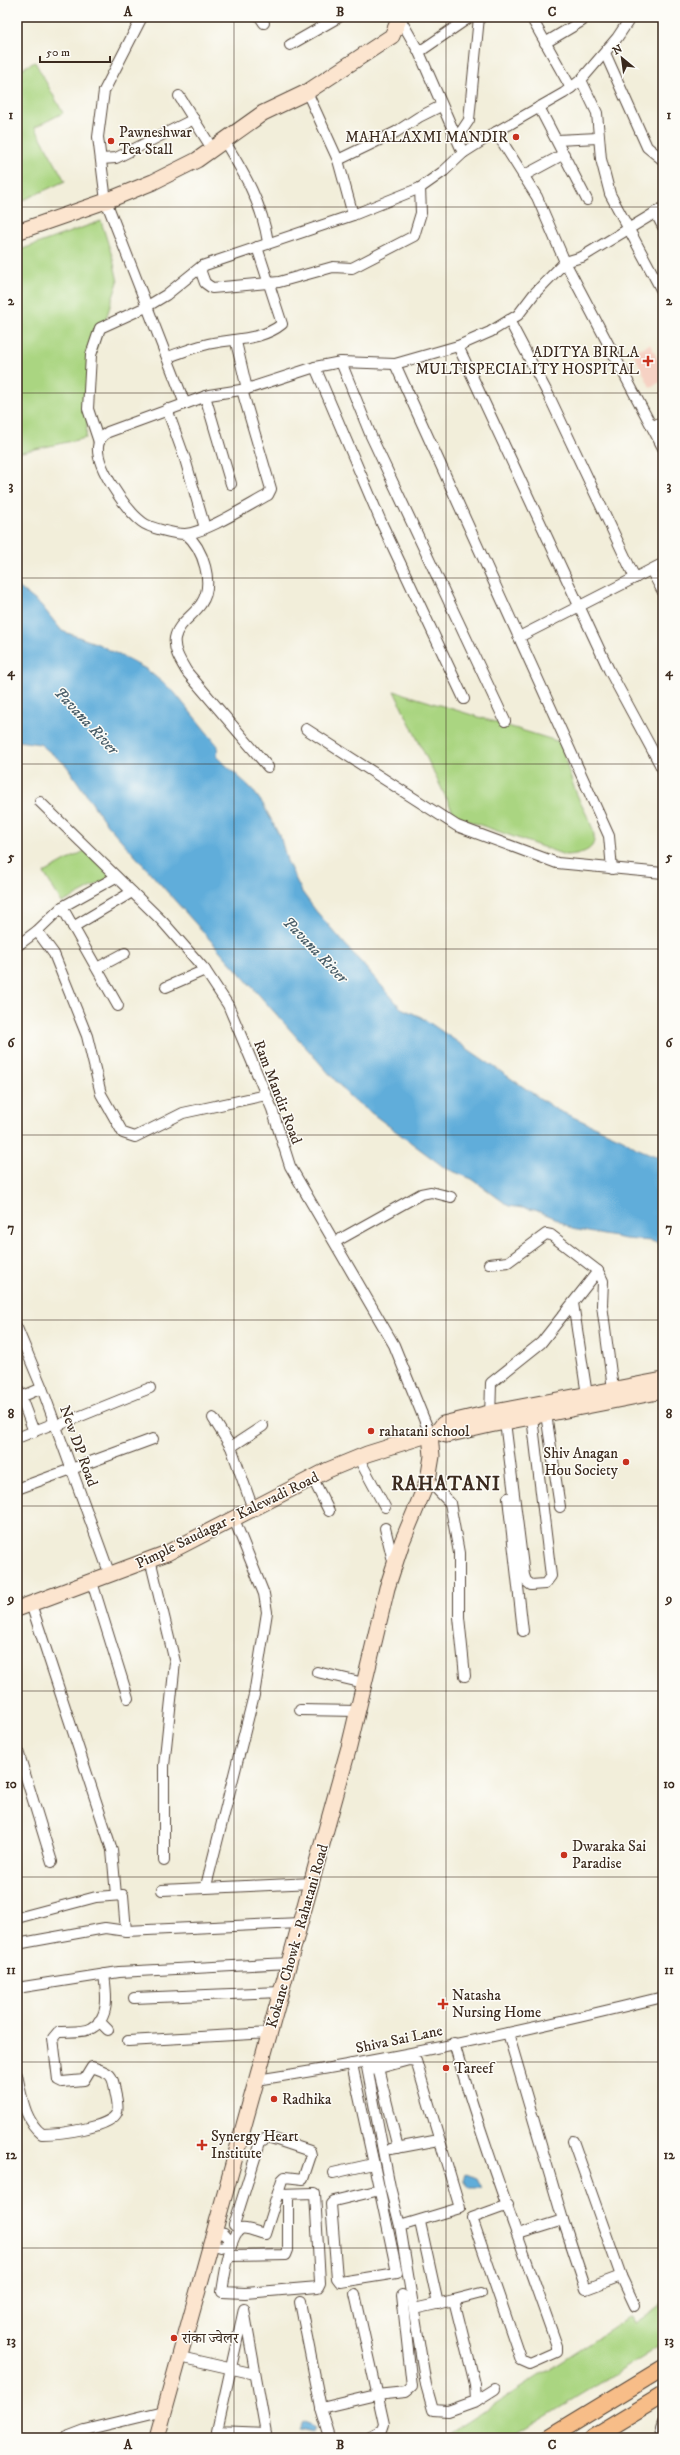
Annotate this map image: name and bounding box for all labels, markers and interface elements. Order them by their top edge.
text: A [123,4,133,20]
text: B [336,4,344,20]
text: C [548,4,557,20]
scale bar [40,38,110,64]
north arrow [602,38,642,78]
text: N [610,42,625,58]
text: 50 m [46,45,70,60]
text: 1 [9,107,14,123]
text: 1 [667,107,672,123]
place label: Pawneshwar Tea Stall [119,123,192,159]
place label: MAHALAXMI MANDIR [345,128,508,147]
marker: MAHALAXMI MANDIR [511,132,521,142]
marker: Pawneshwar Tea Stall [106,136,116,146]
text: 2 [8,293,15,309]
text: 2 [666,293,673,309]
place label: ADITYA BIRLA MULTISPECIALITY HOSPITAL [415,343,639,379]
marker: ADITYA BIRLA MULTISPECIALITY HOSPITAL [642,355,654,367]
text: 3 [9,478,14,494]
text: 3 [667,478,672,494]
text: 4 [6,664,15,681]
text: 4 [664,664,673,681]
water label: Pavana River [50,683,124,760]
text: 5 [7,849,15,865]
text: 5 [665,849,673,865]
water label: Pavana River [278,912,353,988]
text: 6 [8,1035,16,1051]
text: 6 [666,1035,674,1051]
street label: Ram Mandir Road [249,1037,306,1147]
text: 7 [8,1220,15,1236]
text: 7 [666,1220,673,1236]
street label: New DP Road [55,1403,102,1490]
text: 8 [8,1406,15,1422]
text: 8 [666,1406,673,1422]
place label: rahatani school [379,1422,470,1441]
marker: rahatani school [366,1426,376,1436]
place label: Shiv Anagan Hou Society [543,1444,619,1480]
marker: Shiv Anagan Hou Society [621,1457,631,1467]
street label: Pimple Saudagar - Kalewadi Road [133,1468,322,1573]
district label: RAHATANI [391,1473,501,1496]
text: 9 [7,1591,14,1607]
text: 9 [665,1591,672,1607]
text: 10 [5,1776,17,1792]
text: 10 [663,1776,675,1792]
place label: Dwaraka Sai Paradise [572,1837,646,1873]
street label: Kokane Chowk - Rahatani Road [262,1841,333,2030]
marker: Dwaraka Sai Paradise [559,1850,569,1860]
text: 11 [6,1962,16,1978]
text: 11 [664,1962,674,1978]
place label: Natasha Nursing Home [452,1986,541,2022]
marker: Natasha Nursing Home [437,1998,449,2010]
street label: Shiva Sai Lane [354,2021,444,2058]
place label: Tareef [454,2059,495,2078]
marker: Tareef [441,2063,451,2073]
place label: Radhika [282,2090,332,2109]
marker: Radhika [269,2094,279,2104]
place label: Synergy Heart Institute [211,2127,299,2163]
marker: Synergy Heart Institute [196,2139,208,2151]
text: 12 [5,2147,17,2163]
text: 12 [663,2147,675,2163]
place label: रांका ज्वेलर [181,2329,240,2348]
text: 13 [6,2333,16,2349]
marker: रांका ज्वेलर [169,2333,179,2343]
text: 13 [664,2333,674,2349]
text: A [123,2437,133,2453]
text: B [336,2437,344,2453]
text: C [548,2437,557,2453]

